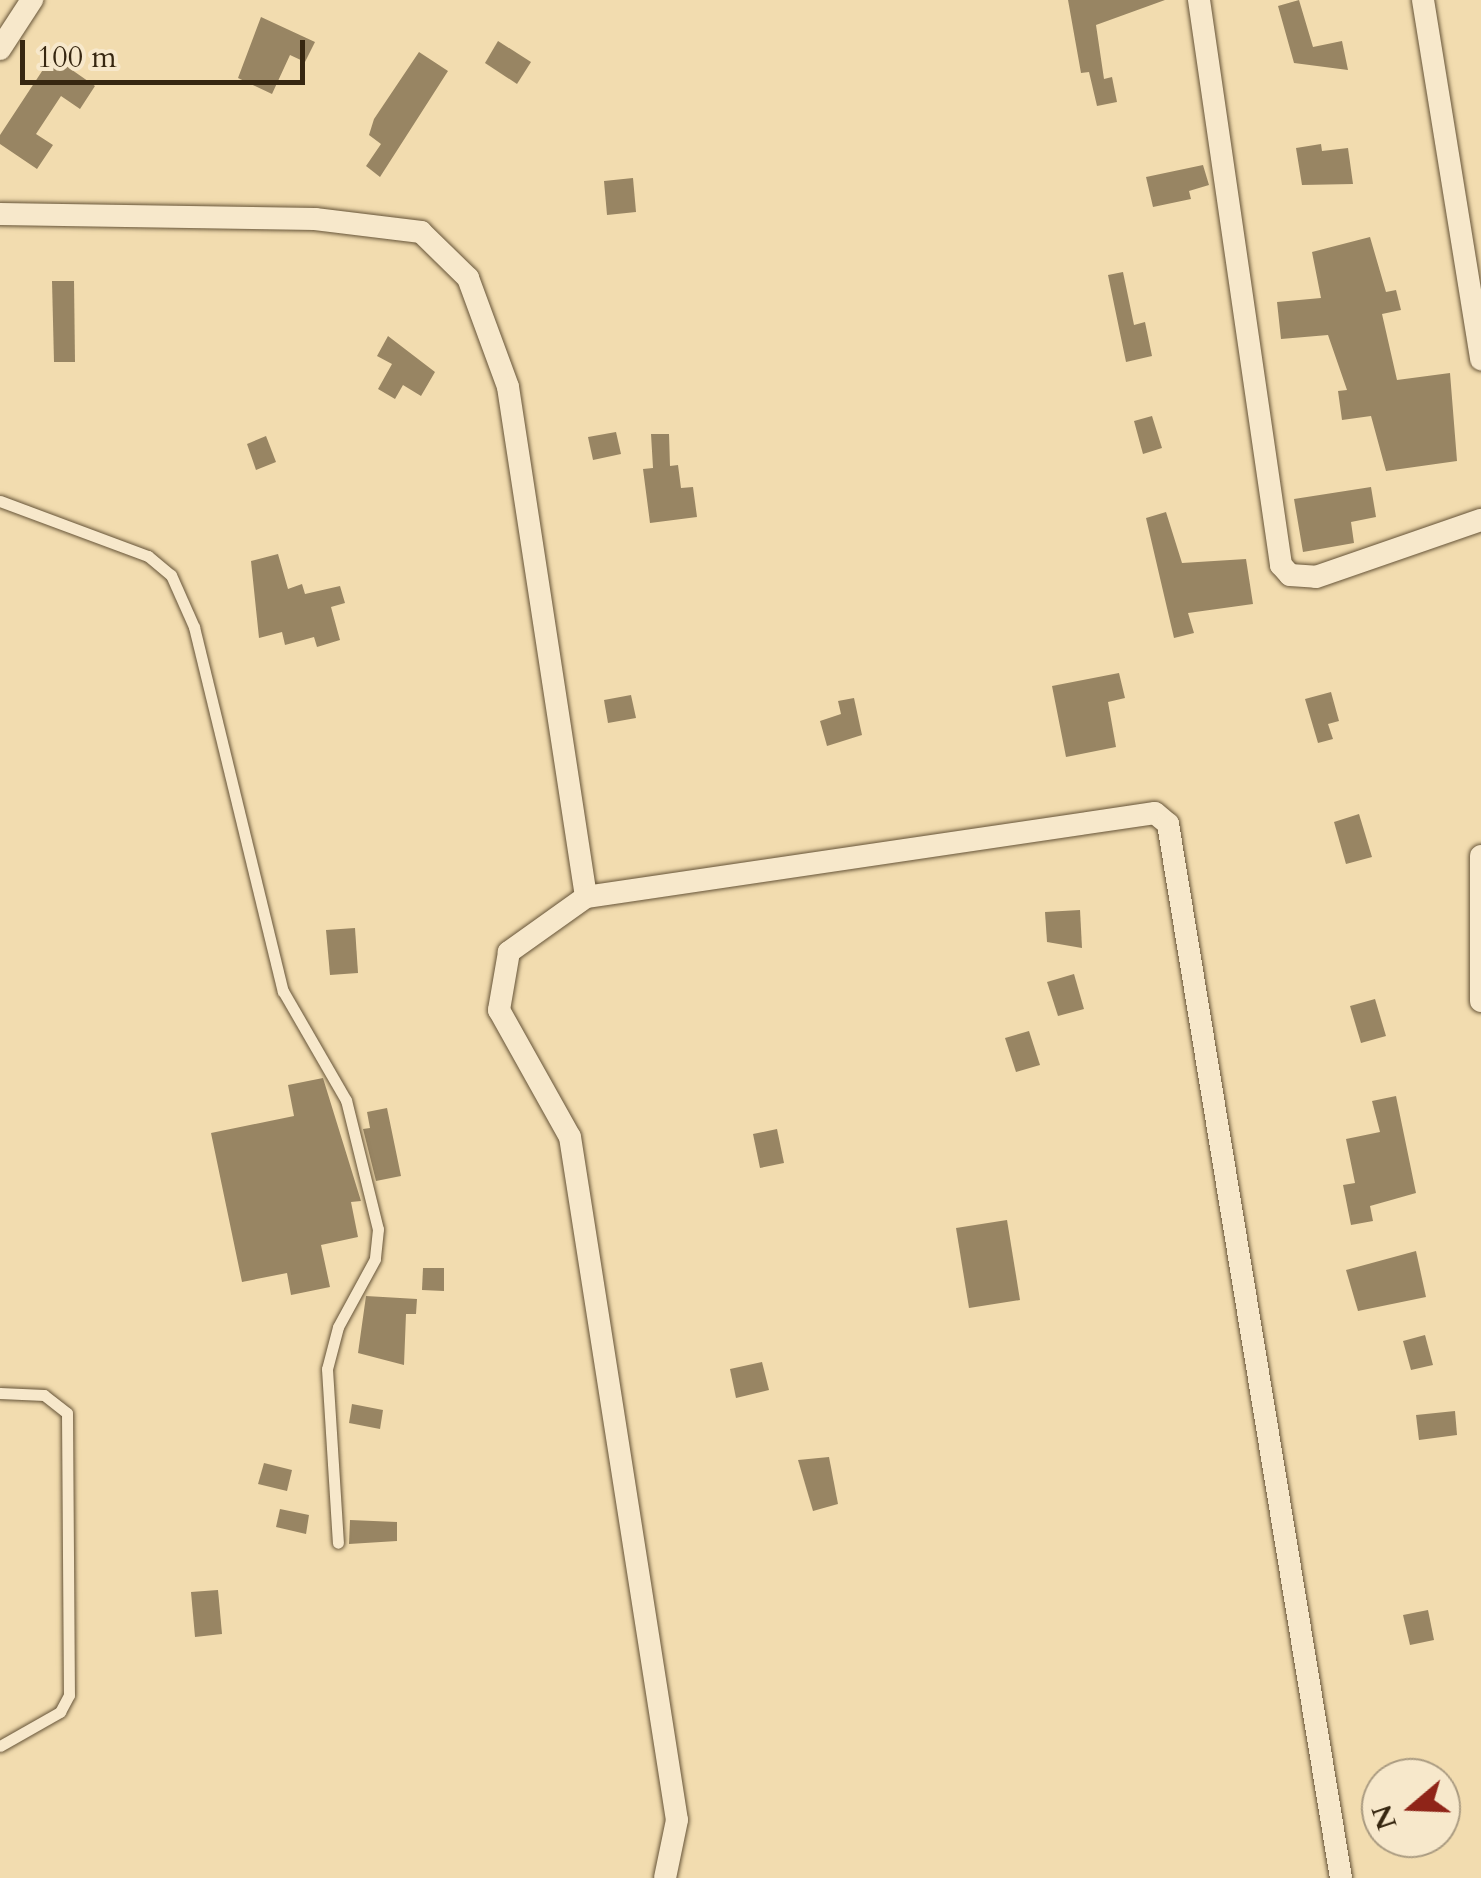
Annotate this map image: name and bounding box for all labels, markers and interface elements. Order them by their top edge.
scale bar [25,20,310,82]
text: 100 m [37,37,117,78]
north arrow [1361,1758,1461,1858]
text: N [1363,1799,1406,1835]

